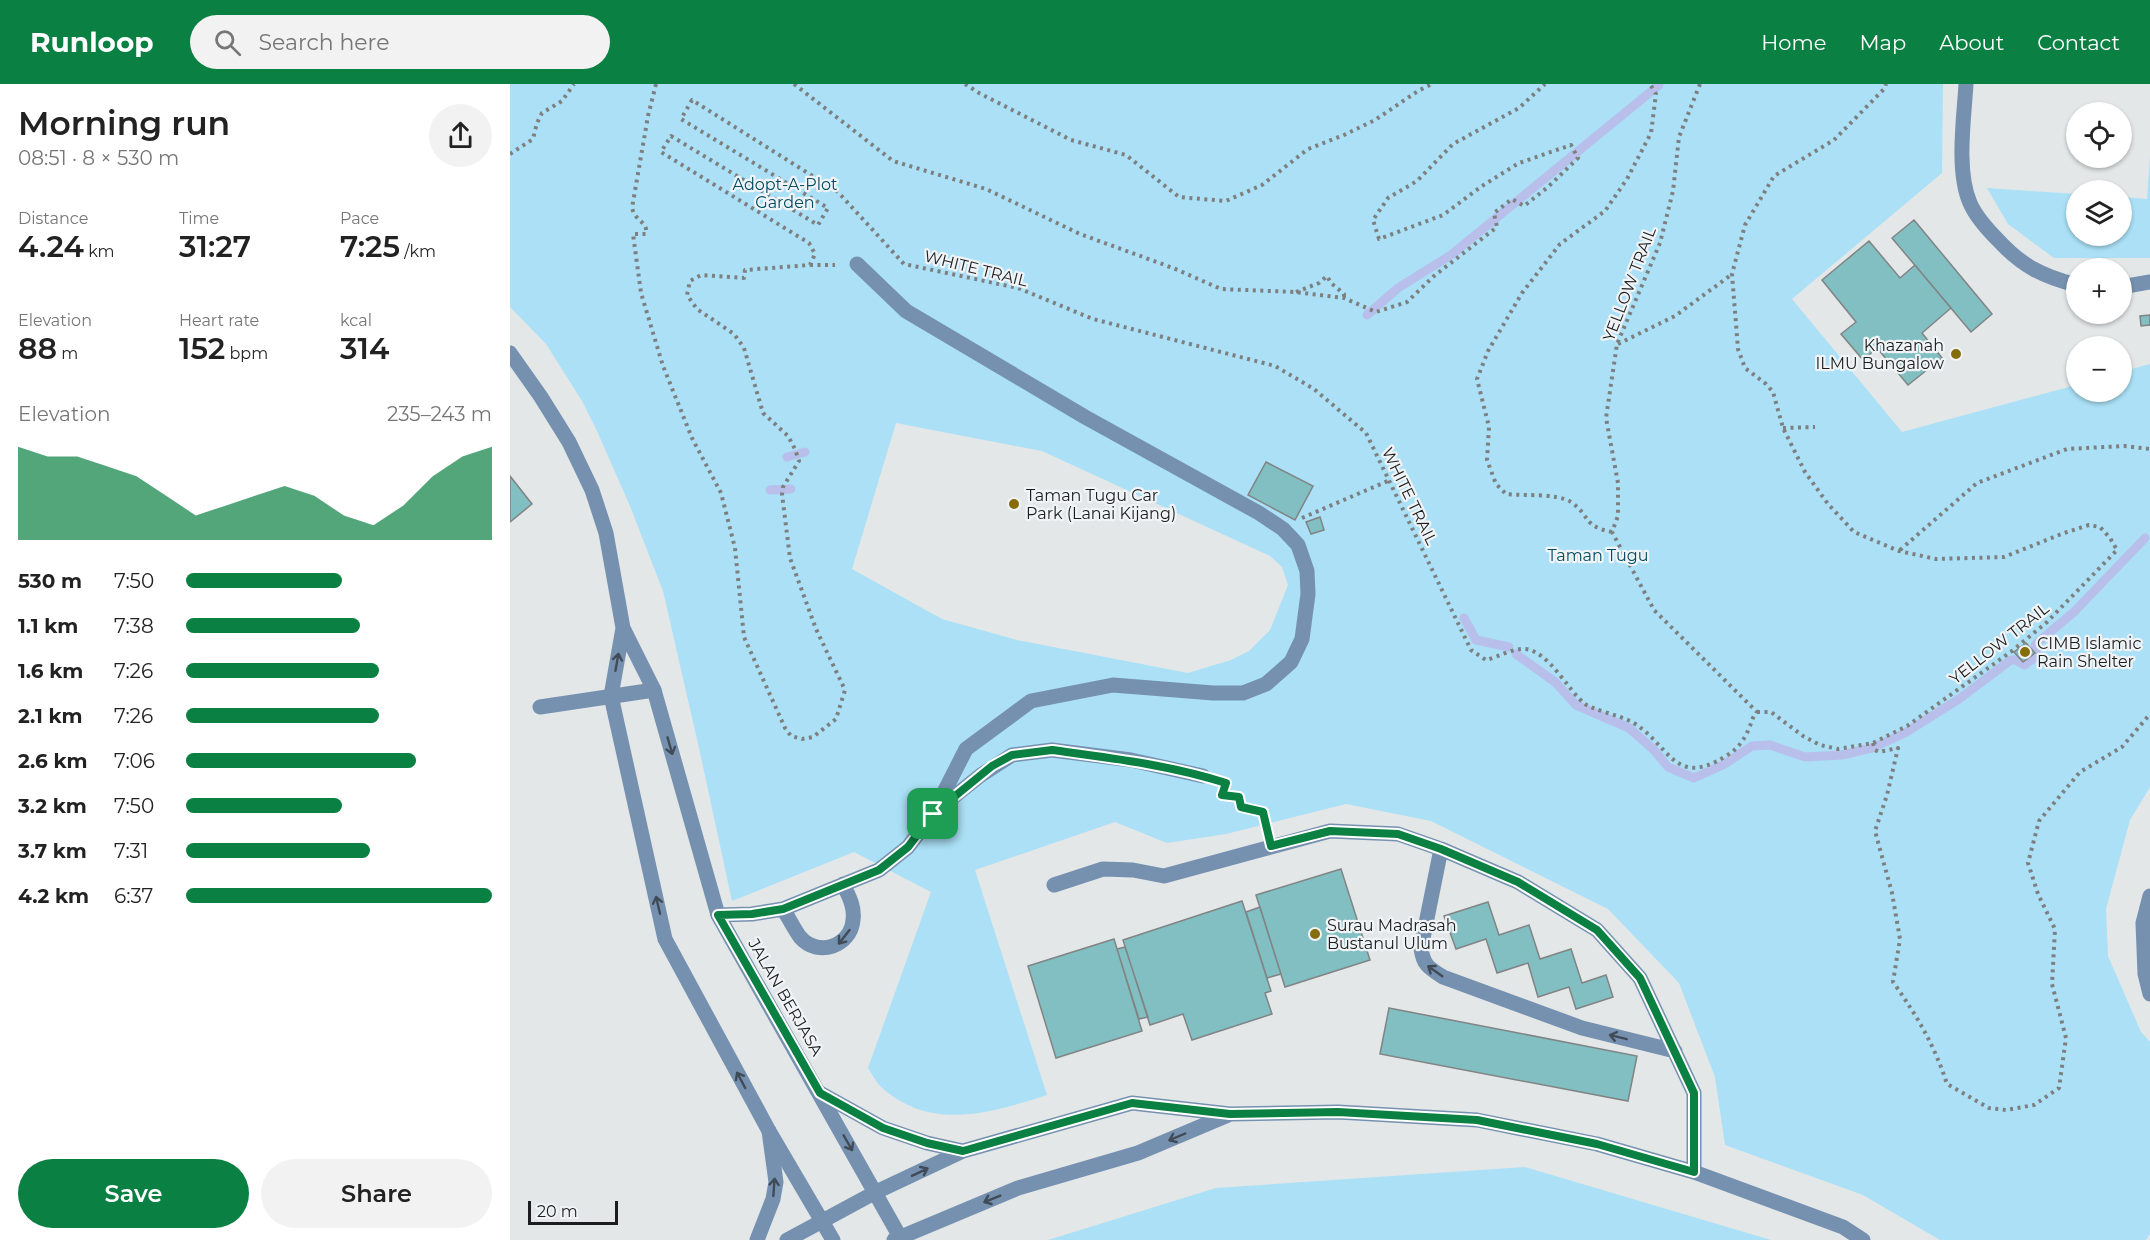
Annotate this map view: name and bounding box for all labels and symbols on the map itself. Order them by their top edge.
park label: Adopt-A-Plot Garden [733,175,838,212]
street label: YELLOW TRAIL [1599,224,1660,344]
street label: WHITE TRAIL [922,246,1030,291]
place label: Khazanah ILMU Bungalow [1815,336,1944,373]
marker: Khazanah ILMU Bungalow [1949,347,1963,361]
street label: WHITE TRAIL [1378,444,1442,549]
place label: Taman Tugu Car Park (Lanai Kijang) [1026,486,1176,523]
marker: Taman Tugu Car Park (Lanai Kijang) [1007,497,1021,511]
park label: Taman Tugu [1547,546,1649,565]
street label: YELLOW TRAIL [1946,598,2053,688]
place label: CIMB Islamic Rain Shelter [2037,634,2141,671]
marker: CIMB Islamic Rain Shelter [2018,645,2032,659]
one-way arrow [612,653,623,672]
one-way arrow [665,736,676,755]
pin [907,788,958,839]
one-way arrow [652,895,663,915]
place label: Surau Madrasah Bustanul Ulum [1327,916,1457,953]
marker: Surau Madrasah Bustanul Ulum [1308,927,1322,941]
one-way arrow [838,929,851,945]
street label: JALAN BERJASA [744,934,827,1060]
one-way arrow [1428,965,1444,977]
one-way arrow [1609,1031,1628,1042]
one-way arrow [735,1071,746,1089]
one-way arrow [1168,1132,1186,1143]
one-way arrow [843,1134,855,1151]
one-way arrow [910,1165,928,1177]
one-way arrow [769,1178,780,1197]
one-way arrow [983,1194,1002,1205]
scale bar [528,1198,618,1226]

